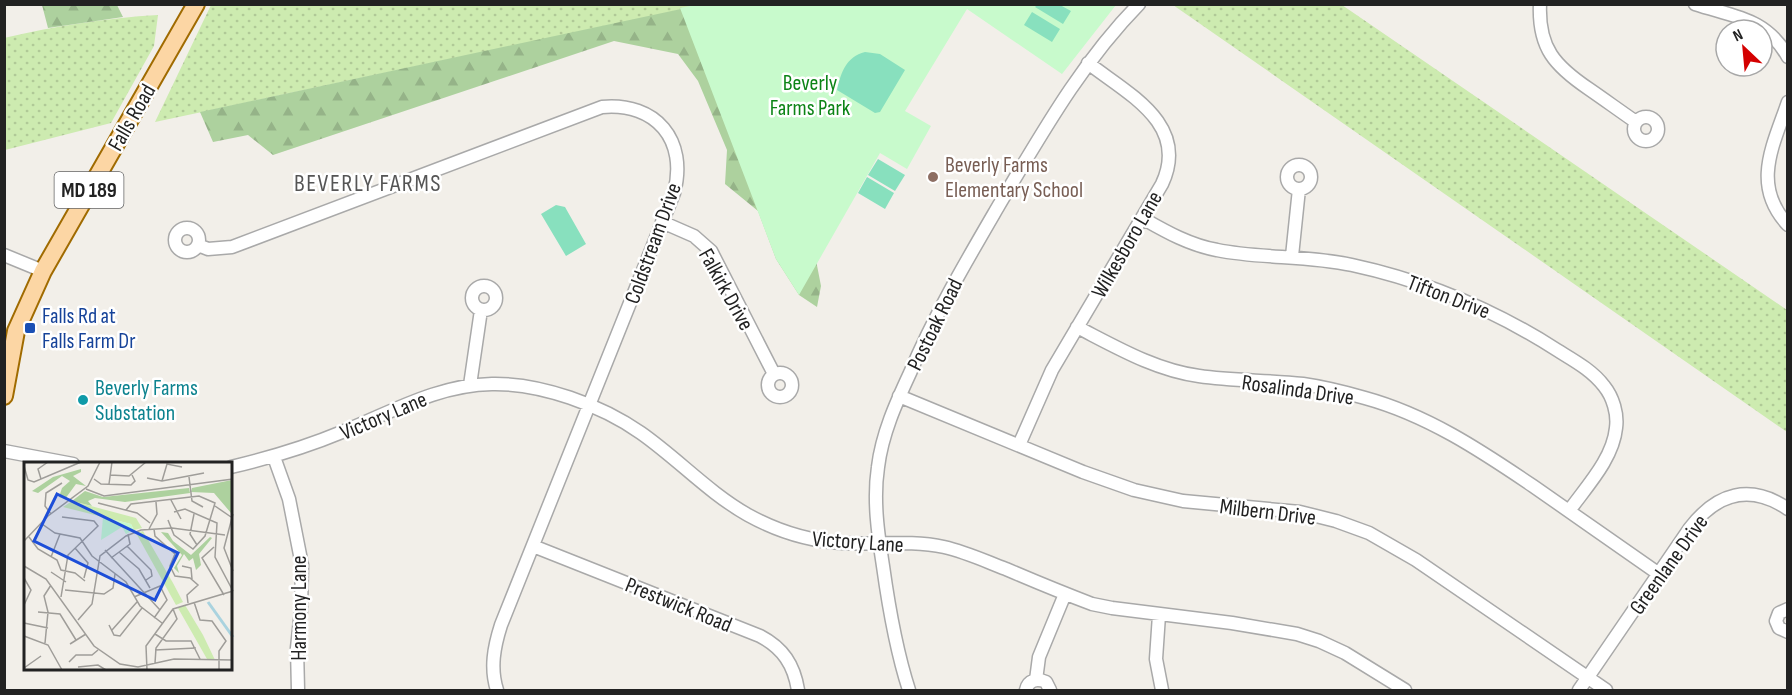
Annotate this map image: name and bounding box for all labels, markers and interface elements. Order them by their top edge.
north arrow [1714,18,1774,78]
text: N [1730,25,1746,46]
park label: Beverly Farms Park [770,70,851,122]
street label: Falls Road [102,80,162,156]
place label: Beverly Farms Elementary School [945,152,1083,204]
district label: BEVERLY FARMS [294,169,442,198]
marker: Beverly Farms Elementary School [926,170,940,184]
road number: MD 189 [54,172,124,208]
street label: Coldstream Drive [619,179,688,308]
street label: Wilkesboro Lane [1086,186,1169,303]
street label: Falkirk Drive [692,244,759,335]
street label: Tifton Drive [1403,269,1494,325]
street label: Postoak Road [902,274,969,375]
place label: Falls Rd at Falls Farm Dr [42,303,135,355]
marker: Falls Rd at Falls Farm Dr [23,321,37,335]
street label: Rosalinda Drive [1240,369,1356,412]
place label: Beverly Farms Substation [95,375,198,427]
street label: Victory Lane [336,386,431,447]
marker: Beverly Farms Substation [76,393,90,407]
inset map [24,462,232,671]
street label: Milbern Drive [1218,493,1318,532]
street label: Greenlane Drive [1624,510,1714,620]
street label: Victory Lane [811,526,905,559]
street label: Harmony Lane [286,555,313,661]
street label: Prestwick Road [621,572,736,639]

